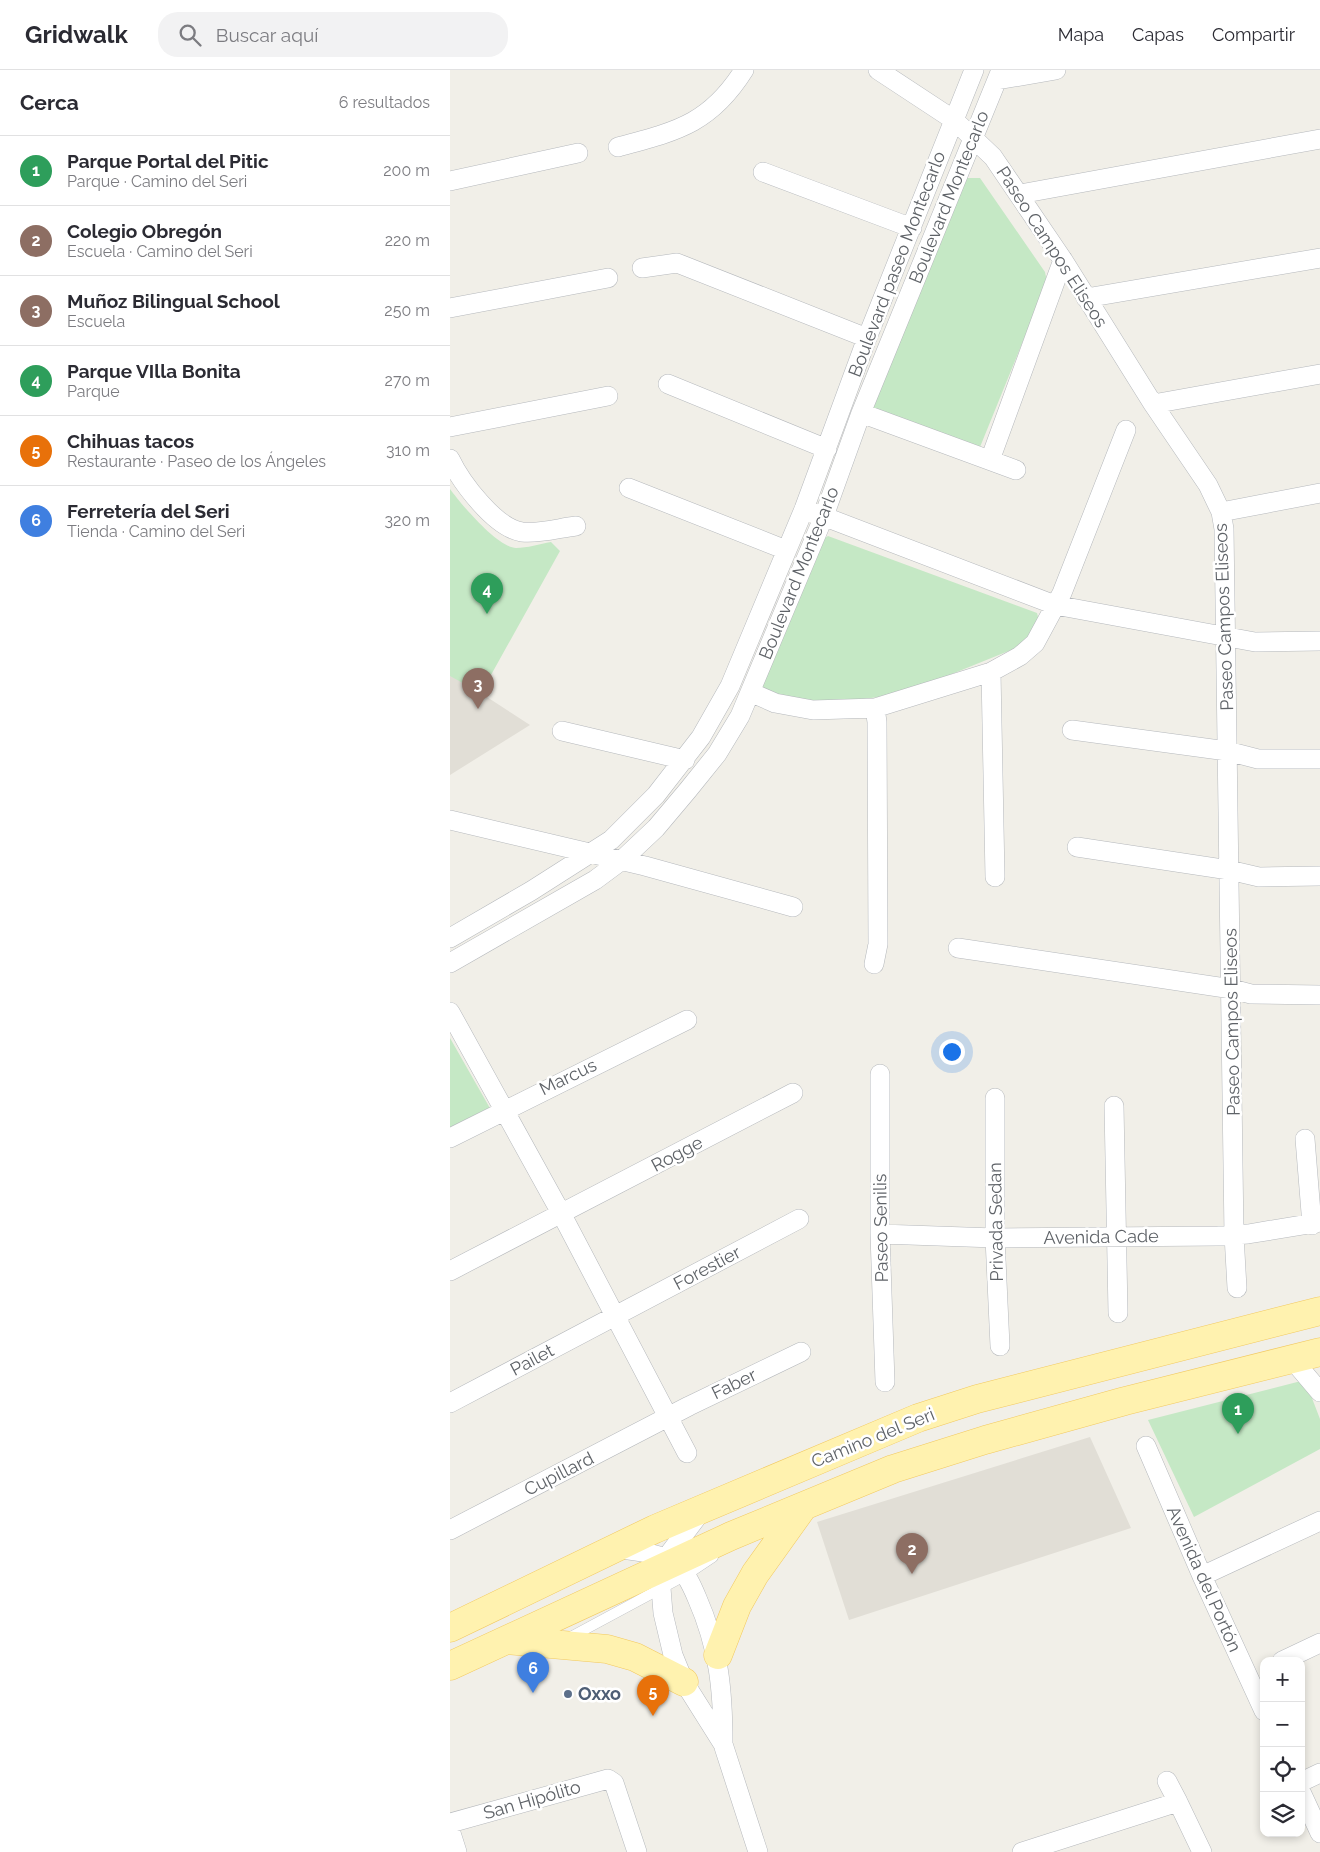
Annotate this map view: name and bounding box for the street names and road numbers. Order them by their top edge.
street label: Boulevard Montecarlo [904,107,993,286]
street label: Boulevard paseo Montecarlo [844,148,949,380]
street label: Paseo Campos Eliseos [992,162,1113,331]
street label: Boulevard Montecarlo [754,483,843,662]
street label: Paseo Campos Eliseos [1210,523,1237,711]
street label: Paseo Campos Eliseos [1219,928,1244,1116]
street label: Marcus [536,1054,600,1099]
street label: Rogge [648,1131,706,1176]
street label: Privada Sedan [984,1162,1007,1282]
street label: Paseo Senilis [869,1173,892,1283]
street label: Avenida Cade [1043,1225,1159,1248]
street label: Forestier [670,1241,744,1294]
street label: Pailet [506,1339,557,1380]
street label: Faber [708,1363,760,1403]
street label: Camino del Seri [808,1403,937,1472]
street label: Cupillard [521,1447,597,1500]
street label: Avenida del Portón [1163,1503,1246,1655]
street label: San Hipólito [481,1776,583,1823]

